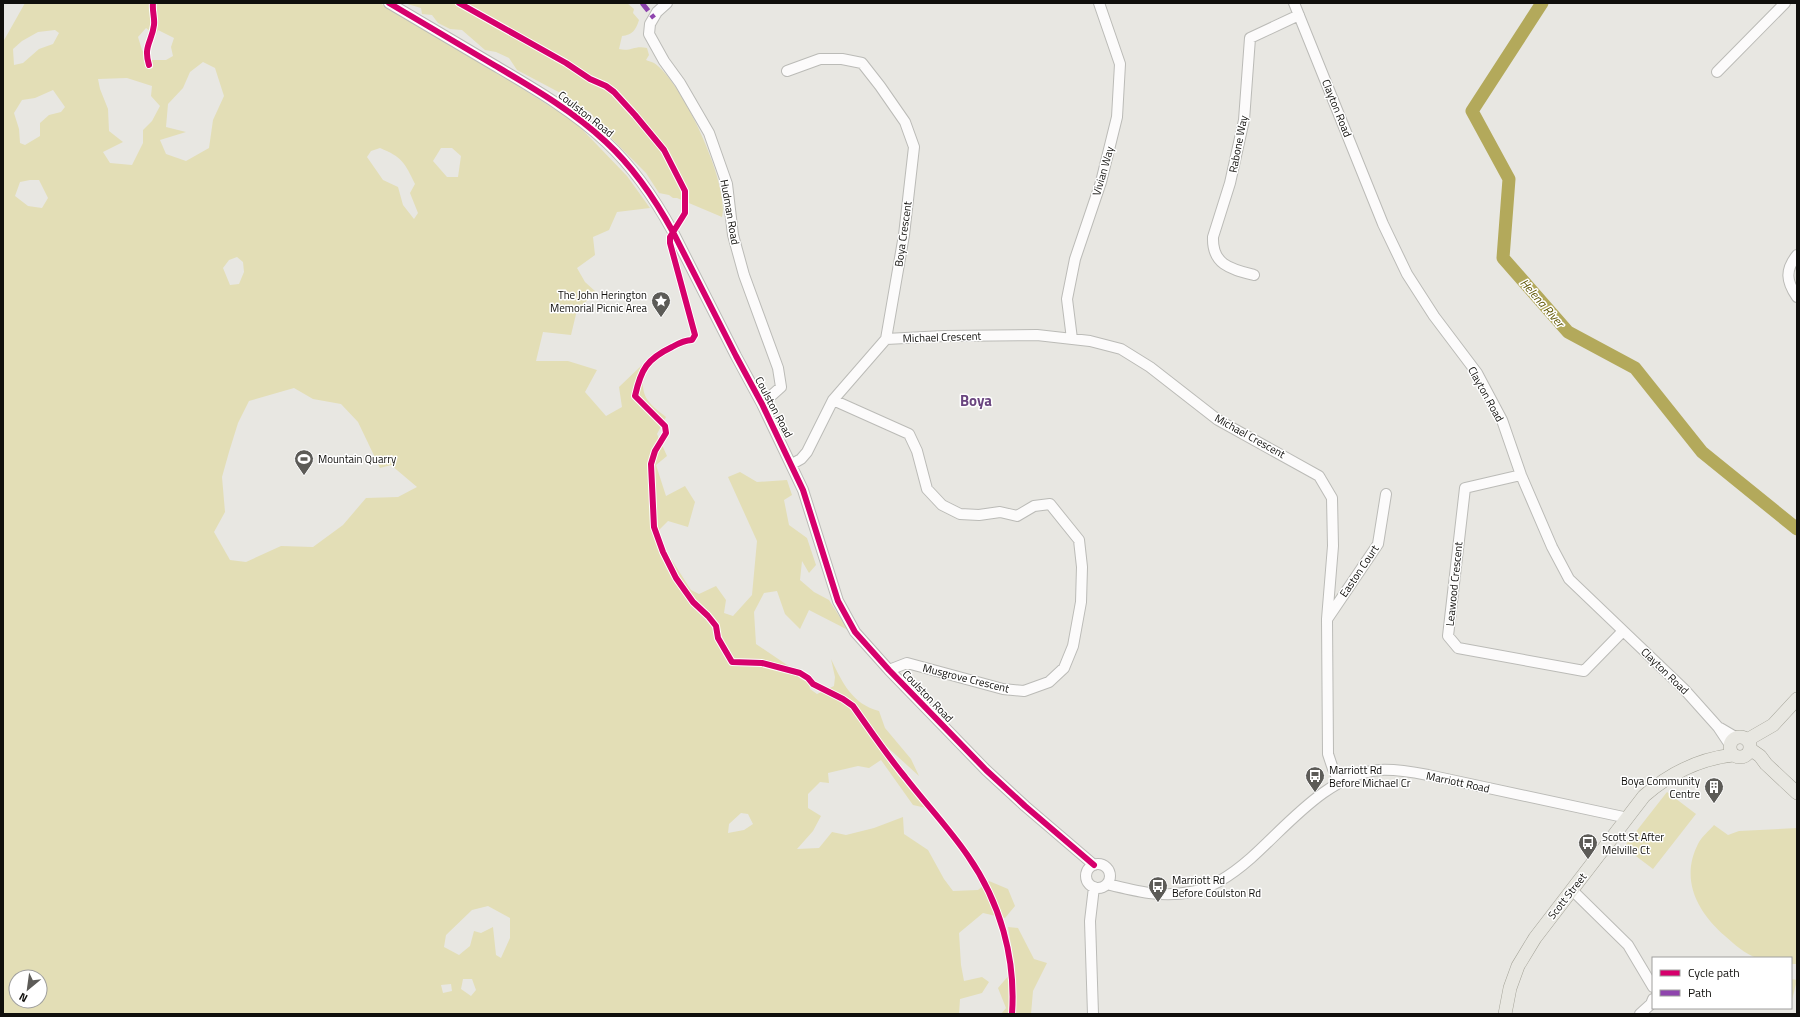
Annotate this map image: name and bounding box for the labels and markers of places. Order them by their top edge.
place label: The John Herington Memorial Picnic Area [550,287,647,316]
place icon: The John Herington Memorial Picnic Area [650,290,672,318]
sports icon: Mountain Quarry [293,448,315,476]
place label: Mountain Quarry [318,451,397,467]
place label: Marriott Rd Before Michael Cr [1329,762,1411,791]
bus stop icon: Marriott Rd Before Michael Cr [1304,765,1326,793]
place label: Boya Community Centre [1621,773,1701,802]
building icon: Boya Community Centre [1703,776,1725,804]
place label: Scott St After Melville Ct [1602,829,1664,858]
bus stop icon: Scott St After Melville Ct [1577,832,1599,860]
place label: Marriott Rd Before Coulston Rd [1172,872,1261,901]
bus stop icon: Marriott Rd Before Coulston Rd [1147,875,1169,903]

